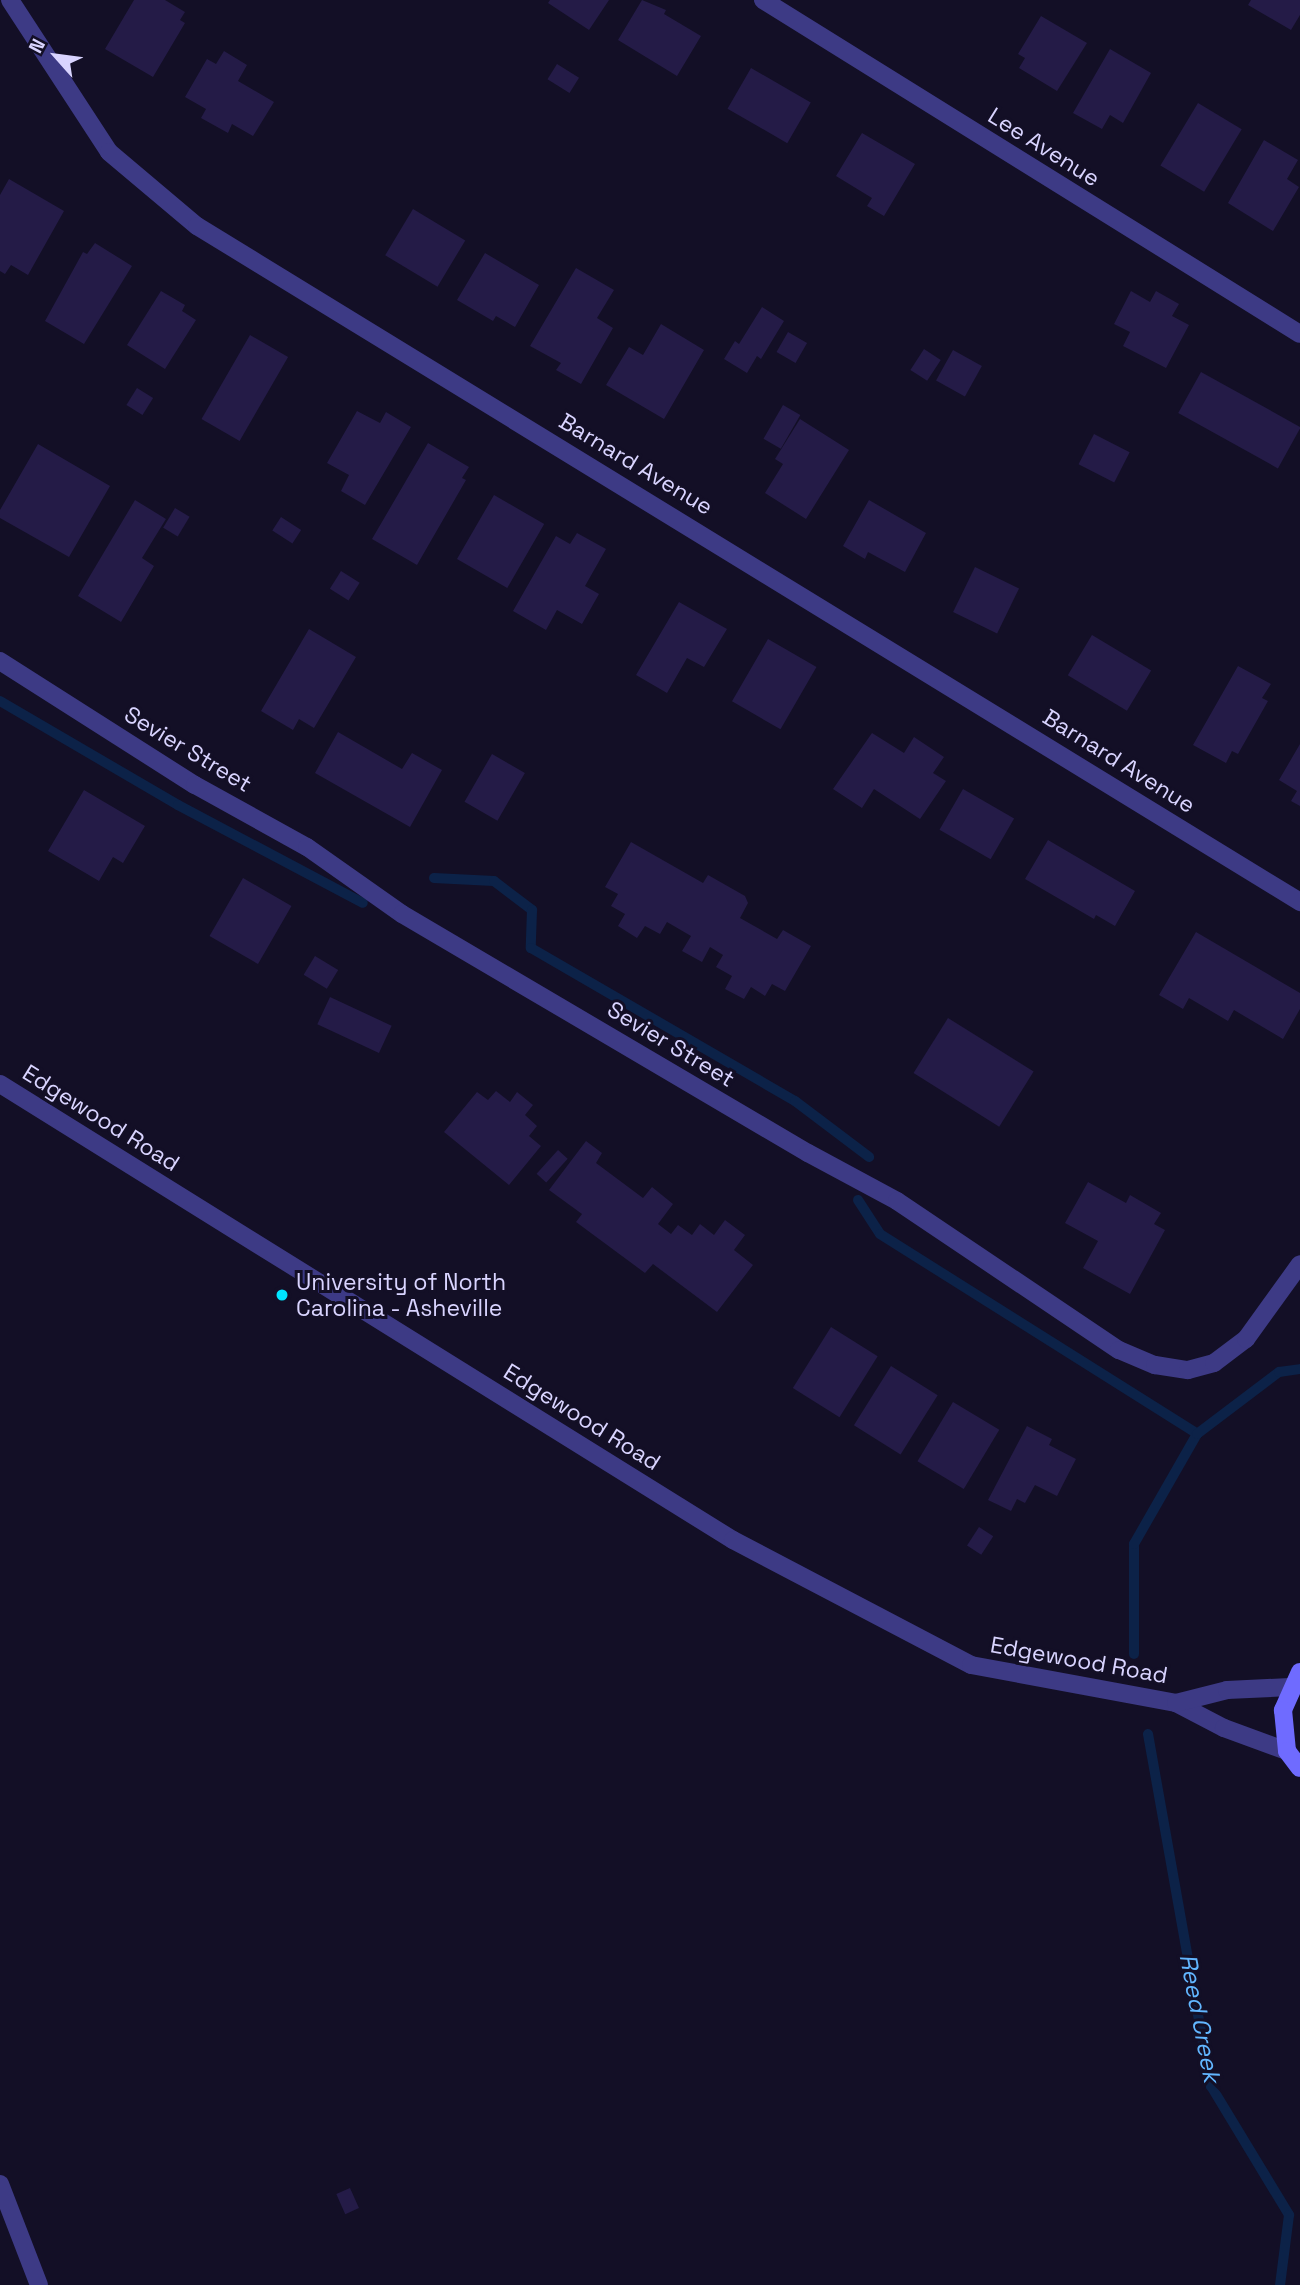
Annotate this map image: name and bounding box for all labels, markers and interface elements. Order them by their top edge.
north arrow [21,21,91,91]
text: N [23,34,51,57]
street label: Lee Avenue [983,102,1105,192]
street label: Barnard Avenue [554,407,718,521]
street label: Sevier Street [119,700,257,798]
street label: Barnard Avenue [1038,703,1200,819]
street label: Sevier Street [602,995,740,1093]
street label: Edgewood Road [17,1059,185,1177]
place label: University of North Carolina - Asheville [296,1268,506,1322]
marker: University of North Carolina - Asheville [274,1287,290,1303]
street label: Edgewood Road [498,1358,666,1476]
street label: Edgewood Road [988,1631,1170,1689]
water label: Reed Creek [1173,1951,1227,2085]

